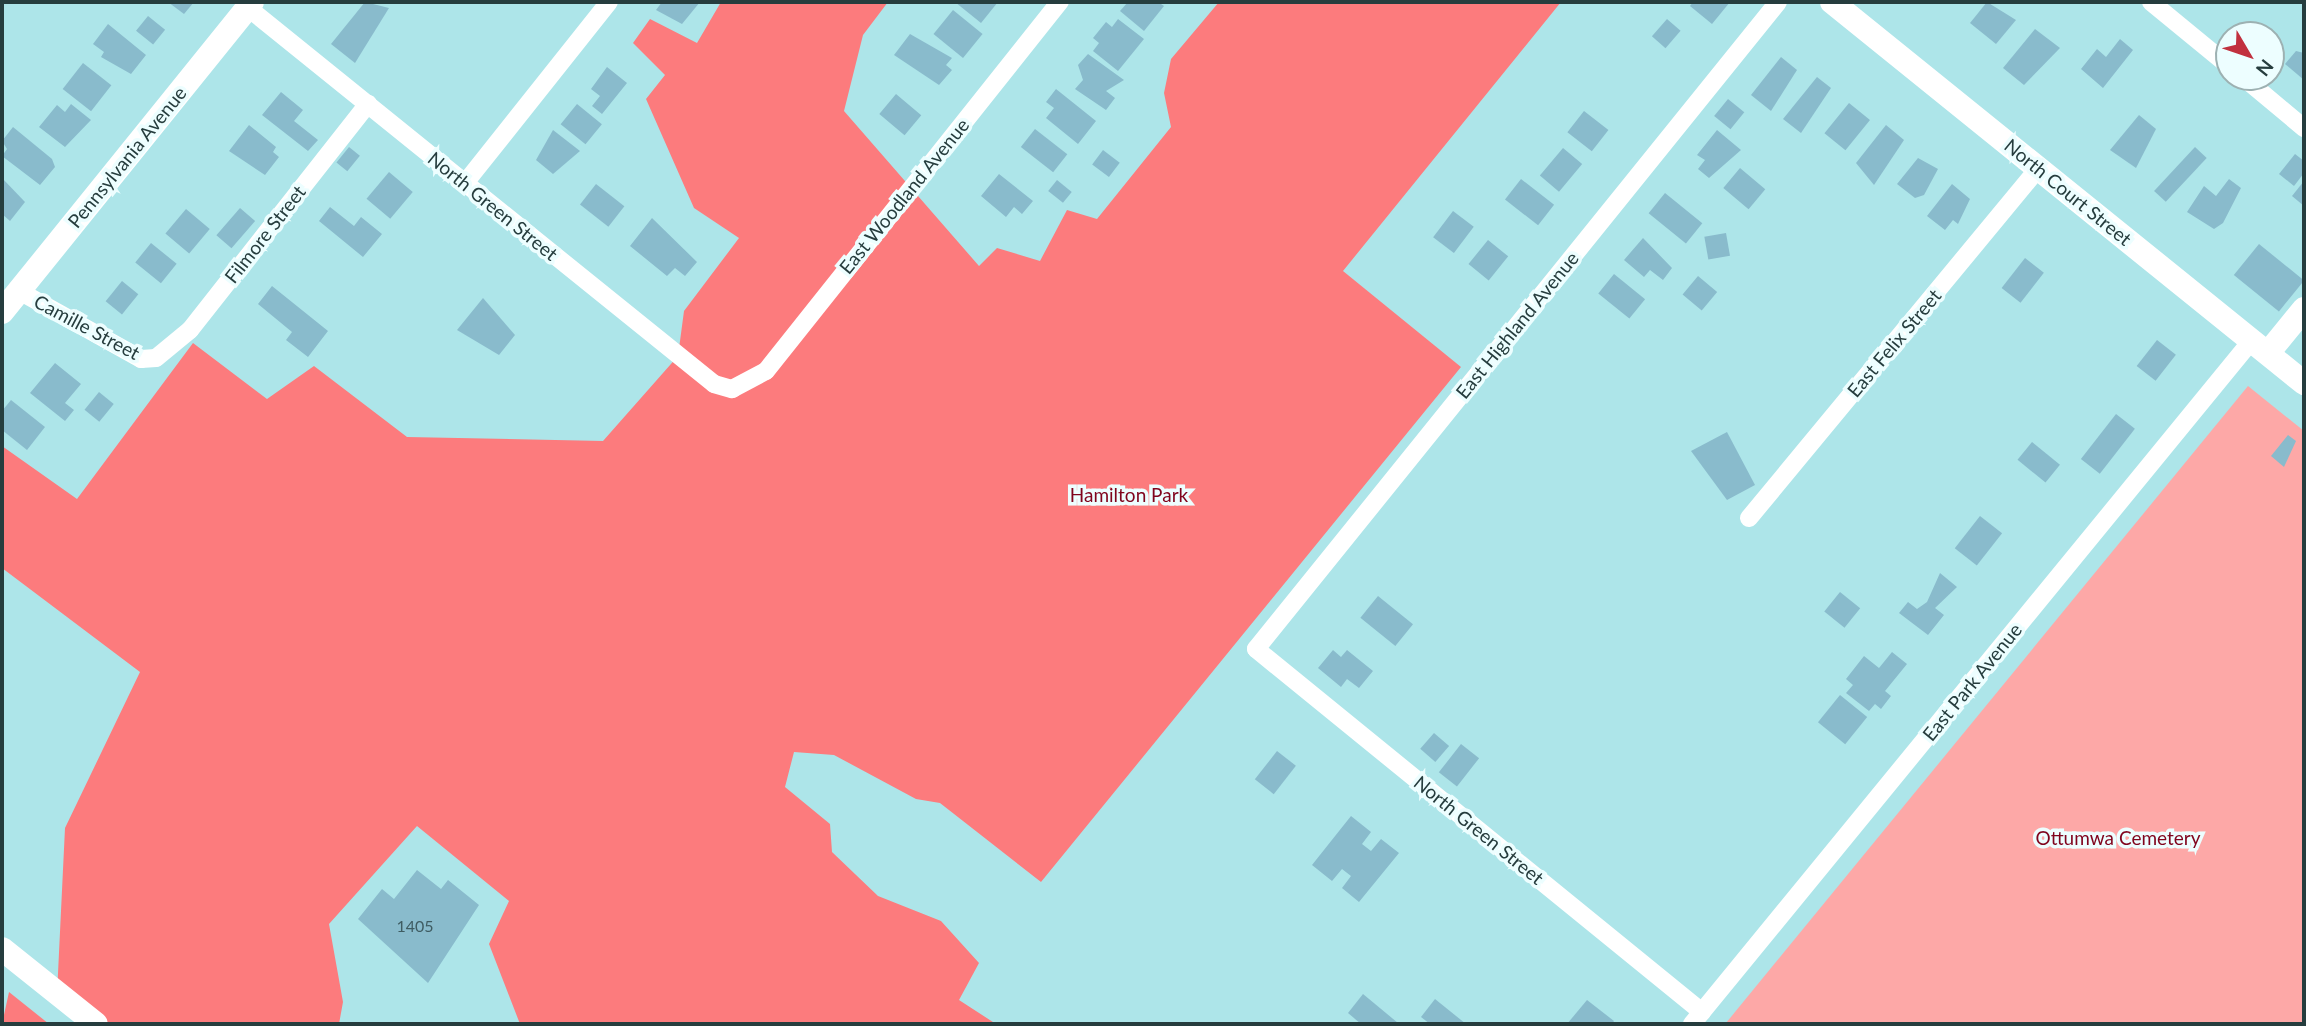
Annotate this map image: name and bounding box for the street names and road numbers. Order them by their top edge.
street label: Pennsylvania Avenue [63,81,191,233]
street label: East Woodland Avenue [834,113,974,279]
street label: North Court Street [2000,134,2136,250]
street label: North Green Street [424,147,562,265]
street label: Filmore Street [220,181,310,287]
street label: East Highland Avenue [1451,247,1583,403]
street label: East Felix Street [1842,285,1946,401]
street label: Camille Street [30,290,144,364]
street label: East Park Avenue [1917,618,2027,746]
street label: North Green Street [1410,771,1548,889]

